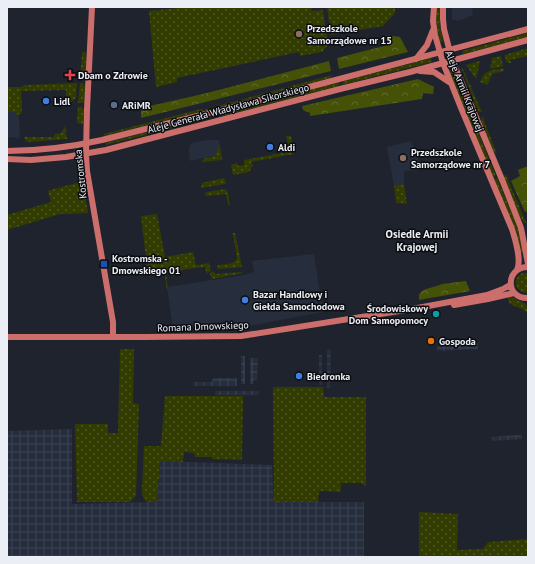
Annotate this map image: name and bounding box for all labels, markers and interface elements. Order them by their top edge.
place label: Przedszkole Samorządowe nr 15 [307,22,392,47]
marker: Przedszkole Samorządowe nr 15 [294,29,304,39]
street label: Aleje Armii Krajowej [442,49,487,134]
place label: Dbam o Zdrowie [78,69,148,82]
marker: Dbam o Zdrowie [65,70,75,80]
street label: Aleje Generała Władysława Sikorskiego [146,81,310,136]
place label: Lidl [54,95,70,108]
marker: Lidl [41,96,51,106]
place label: ARiMR [122,99,151,112]
marker: ARiMR [109,100,119,110]
place label: Aldi [278,141,295,154]
marker: Aldi [265,142,275,152]
place label: Przedszkole Samorządowe nr 7 [411,146,491,171]
street label: Kostromska [71,149,90,199]
marker: Przedszkole Samorządowe nr 7 [398,153,408,163]
district label: Osiedle Armii Krajowej [386,227,449,254]
place label: Kostromska - Dmowskiego 01 [112,252,180,277]
marker: Kostromska - Dmowskiego 01 [99,259,109,269]
place label: Bazar Handlowy i Giełda Samochodowa [253,288,345,313]
marker: Bazar Handlowy i Giełda Samochodowa [240,295,250,305]
place label: Środowiskowy Dom Samopomocy [349,302,428,327]
marker: Środowiskowy Dom Samopomocy [431,309,441,319]
street label: Romana Dmowskiego [157,318,249,335]
place label: Gospoda [439,335,476,348]
marker: Gospoda [426,336,436,346]
place label: Biedronka [307,370,350,383]
marker: Biedronka [294,371,304,381]

